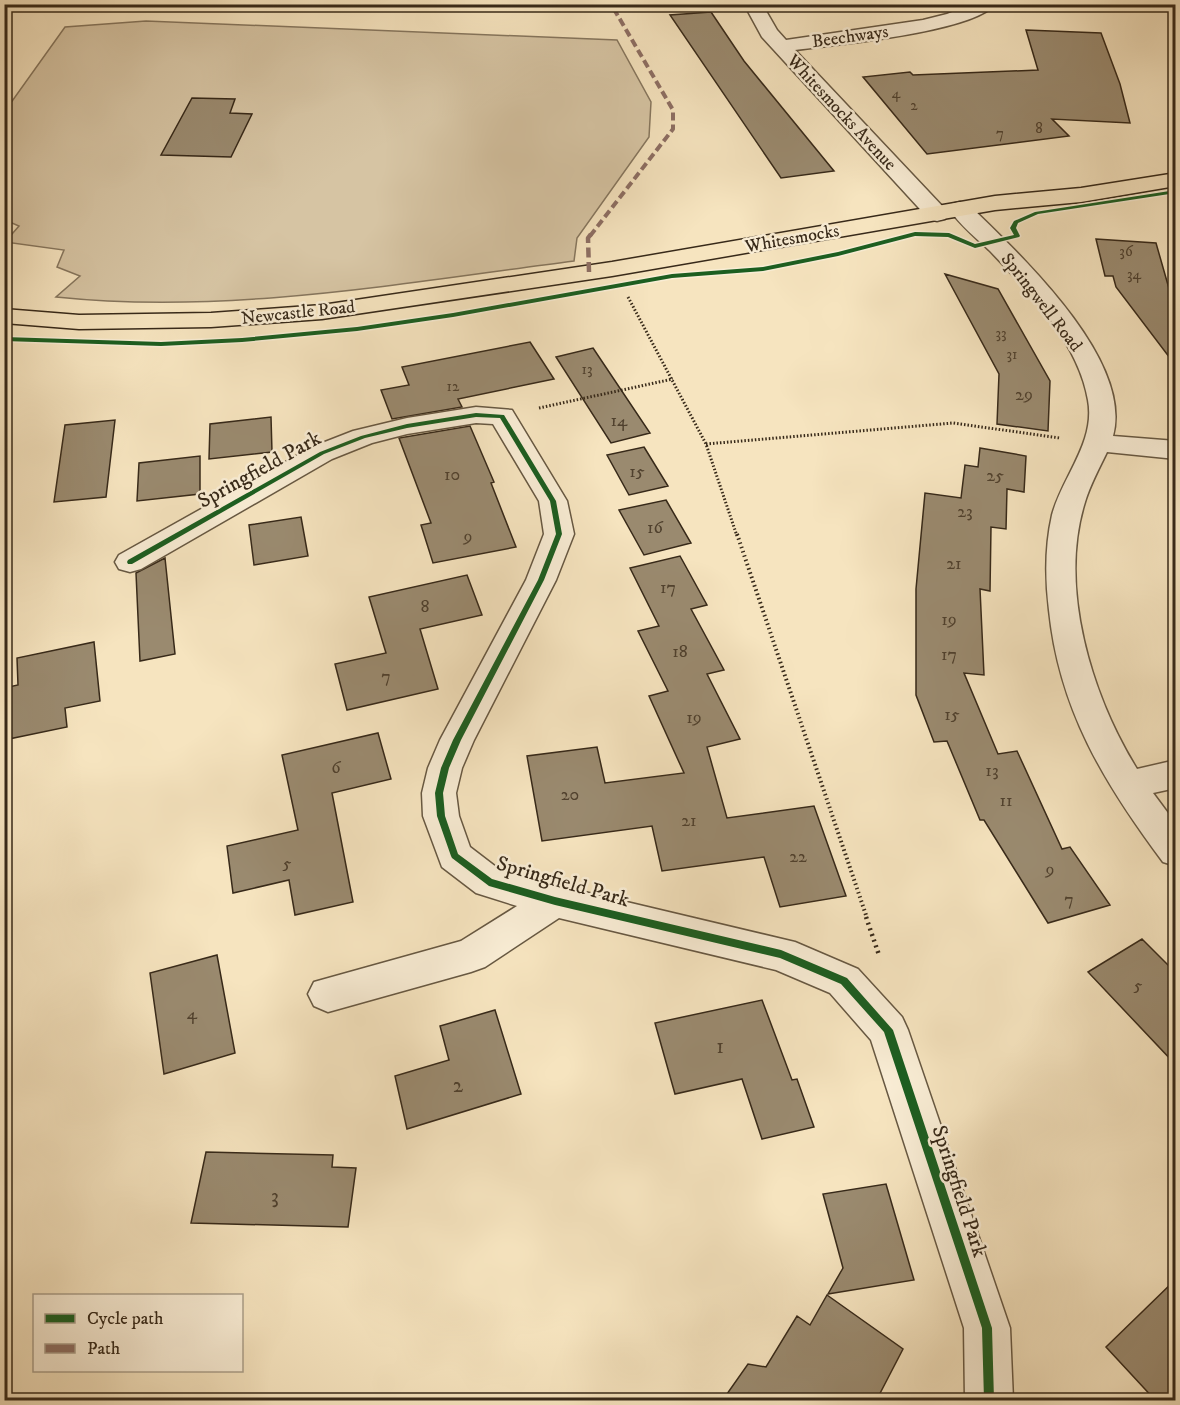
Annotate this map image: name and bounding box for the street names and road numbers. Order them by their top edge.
street label: Beechways [810,21,890,53]
street label: Whitesmocks Avenue [781,49,901,175]
street label: Whitesmocks [742,220,841,258]
street label: Springwell Road [996,249,1087,356]
street label: Newcastle Road [240,296,356,330]
street label: Springfield Park [193,425,326,514]
street label: Springfield Park [493,851,633,913]
street label: Springfield Park [926,1122,993,1261]

